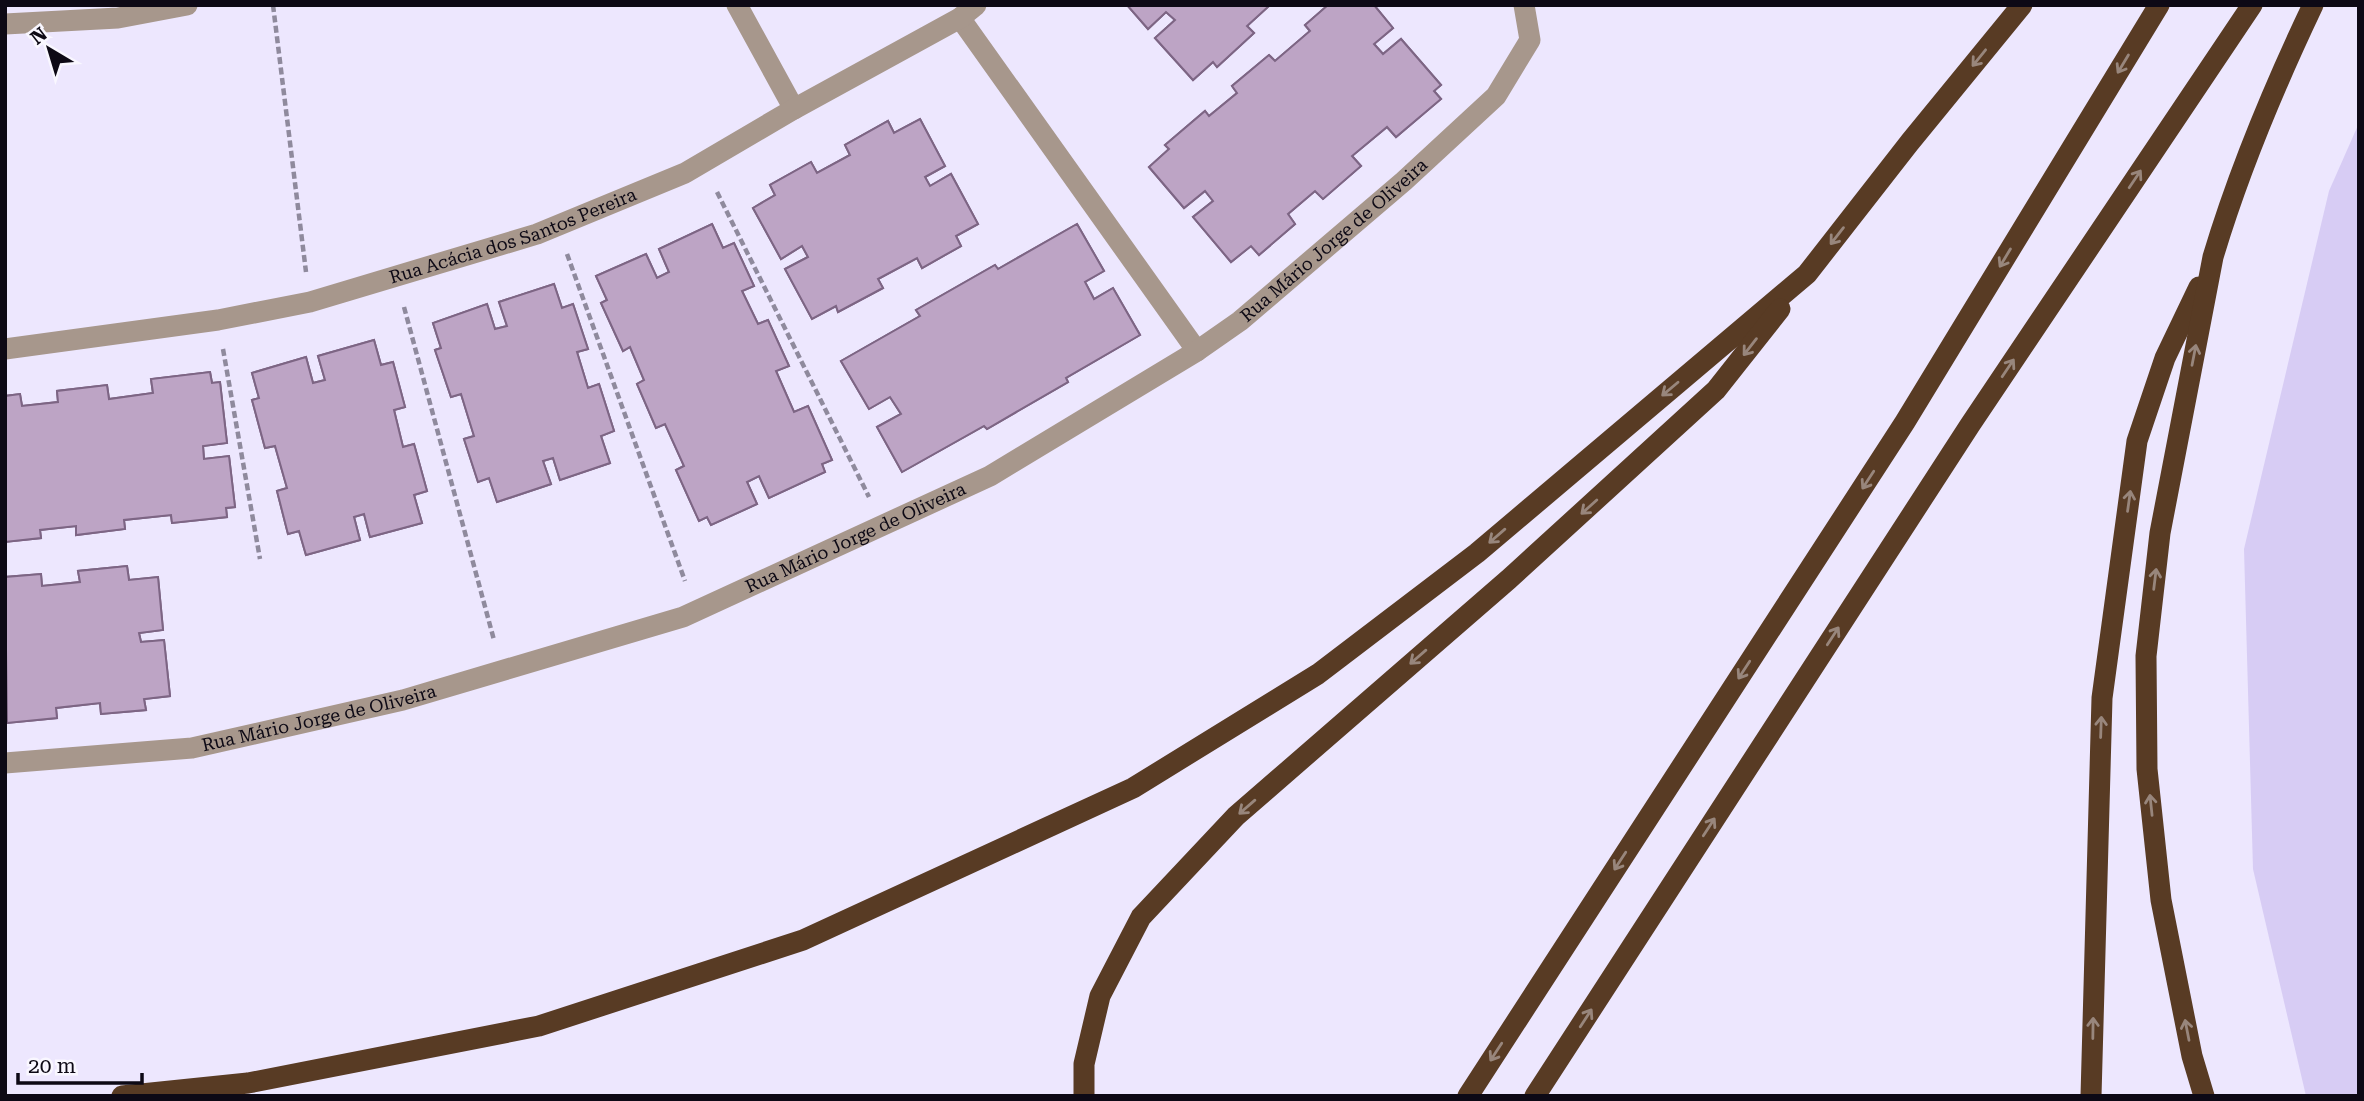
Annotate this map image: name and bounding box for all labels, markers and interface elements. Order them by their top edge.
north arrow [14,14,84,84]
text: N [26,22,52,50]
one-way arrow [1971,49,1987,67]
one-way arrow [2116,53,2130,73]
street label: Rua Mário Jorge de Oliveira [1236,154,1432,326]
one-way arrow [2128,170,2142,189]
street label: Rua Acácia dos Santos Pereira [387,183,639,288]
one-way arrow [1829,226,1845,244]
one-way arrow [1998,247,2012,267]
one-way arrow [1742,337,1758,355]
one-way arrow [2187,344,2201,367]
one-way arrow [2001,359,2015,378]
one-way arrow [1661,381,1679,397]
one-way arrow [1860,469,1874,489]
street label: Rua Mário Jorge de Oliveira [742,478,969,597]
one-way arrow [2122,490,2135,513]
one-way arrow [1580,499,1598,515]
one-way arrow [1488,528,1506,544]
one-way arrow [2148,568,2161,590]
one-way arrow [1826,627,1840,646]
one-way arrow [1410,649,1428,665]
one-way arrow [1737,660,1751,680]
street label: Rua Mário Jorge de Oliveira [200,680,439,755]
one-way arrow [2095,715,2108,738]
one-way arrow [2144,795,2157,817]
one-way arrow [1238,799,1256,815]
one-way arrow [1702,818,1717,837]
one-way arrow [1613,851,1627,871]
one-way arrow [1578,1009,1593,1028]
one-way arrow [2087,1016,2100,1039]
one-way arrow [2179,1019,2193,1042]
scale bar [18,1042,142,1086]
one-way arrow [1489,1042,1503,1062]
text: 20 m [28,1054,76,1078]

